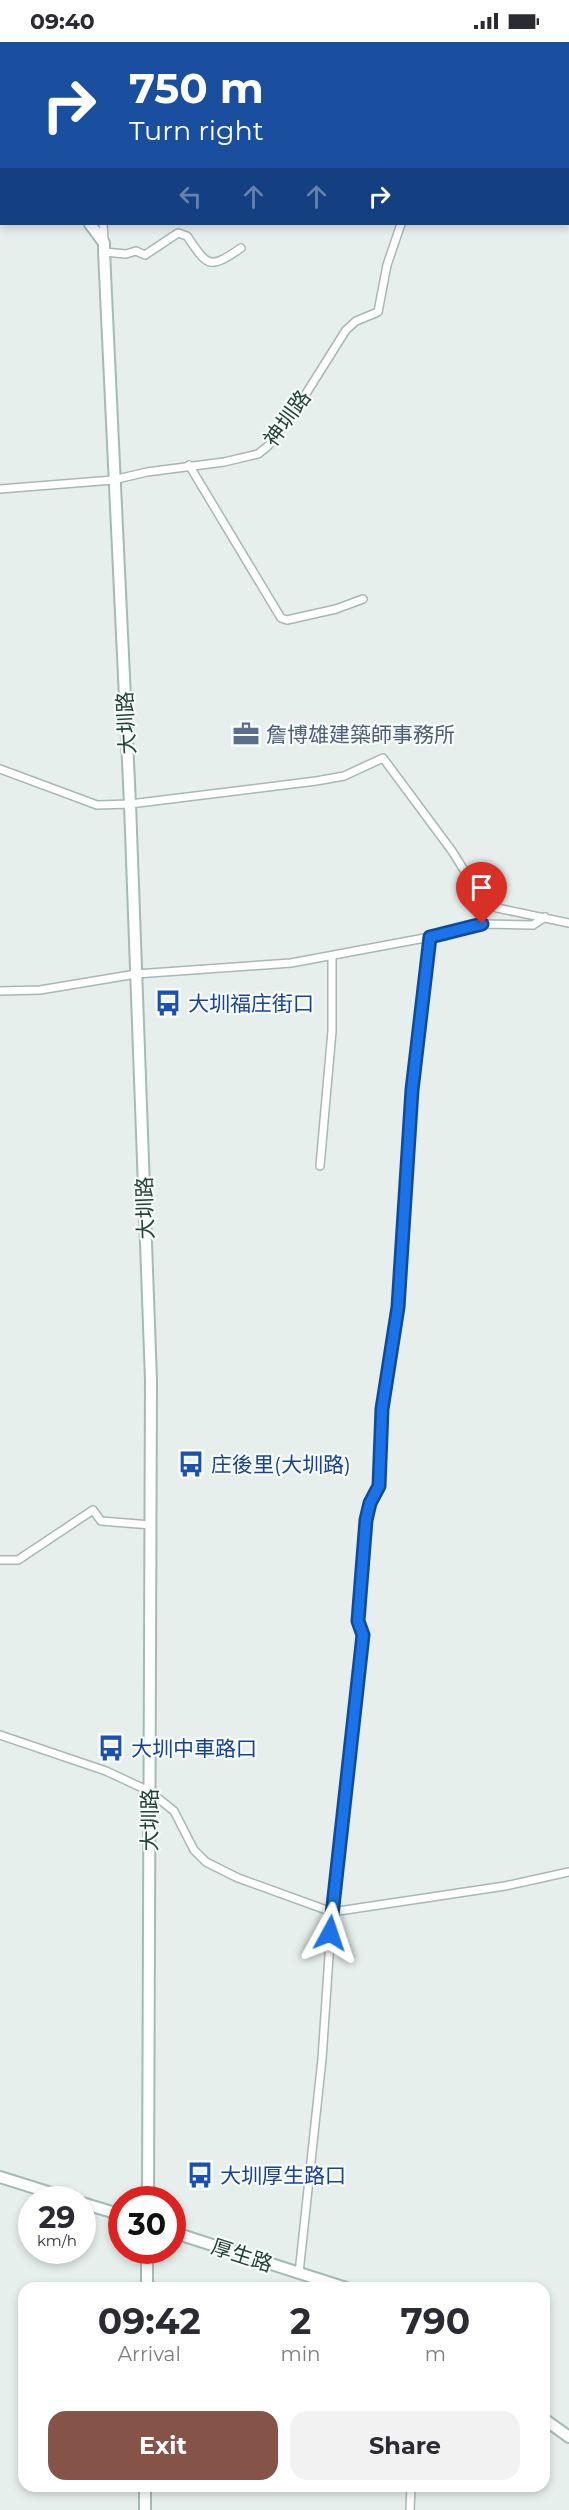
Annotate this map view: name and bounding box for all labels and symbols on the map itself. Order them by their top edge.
street label: 神圳路 [258,385,316,451]
street label: 大圳路 [112,691,140,755]
office icon: 詹博雄建築師事務所 [231,719,261,749]
place label: 詹博雄建築師事務所 [266,722,455,747]
pin [456,862,507,924]
bus stop icon: 大圳福庄街口 [153,988,183,1018]
place label: 大圳福庄街口 [188,991,314,1016]
street label: 大圳路 [131,1176,159,1240]
bus stop icon: 庄後里(大圳路) [176,1449,206,1479]
place label: 庄後里(大圳路) [211,1452,351,1477]
bus stop icon: 大圳中車路口 [96,1733,126,1763]
place label: 大圳中車路口 [131,1736,257,1761]
street label: 大圳路 [137,1789,162,1852]
position arrow [298,1901,362,1965]
bus stop icon: 大圳厚生路口 [185,2160,215,2190]
place label: 大圳厚生路口 [220,2163,346,2188]
speed limit sign: 30 [108,2186,186,2264]
street label: 厚生路 [208,2233,276,2277]

